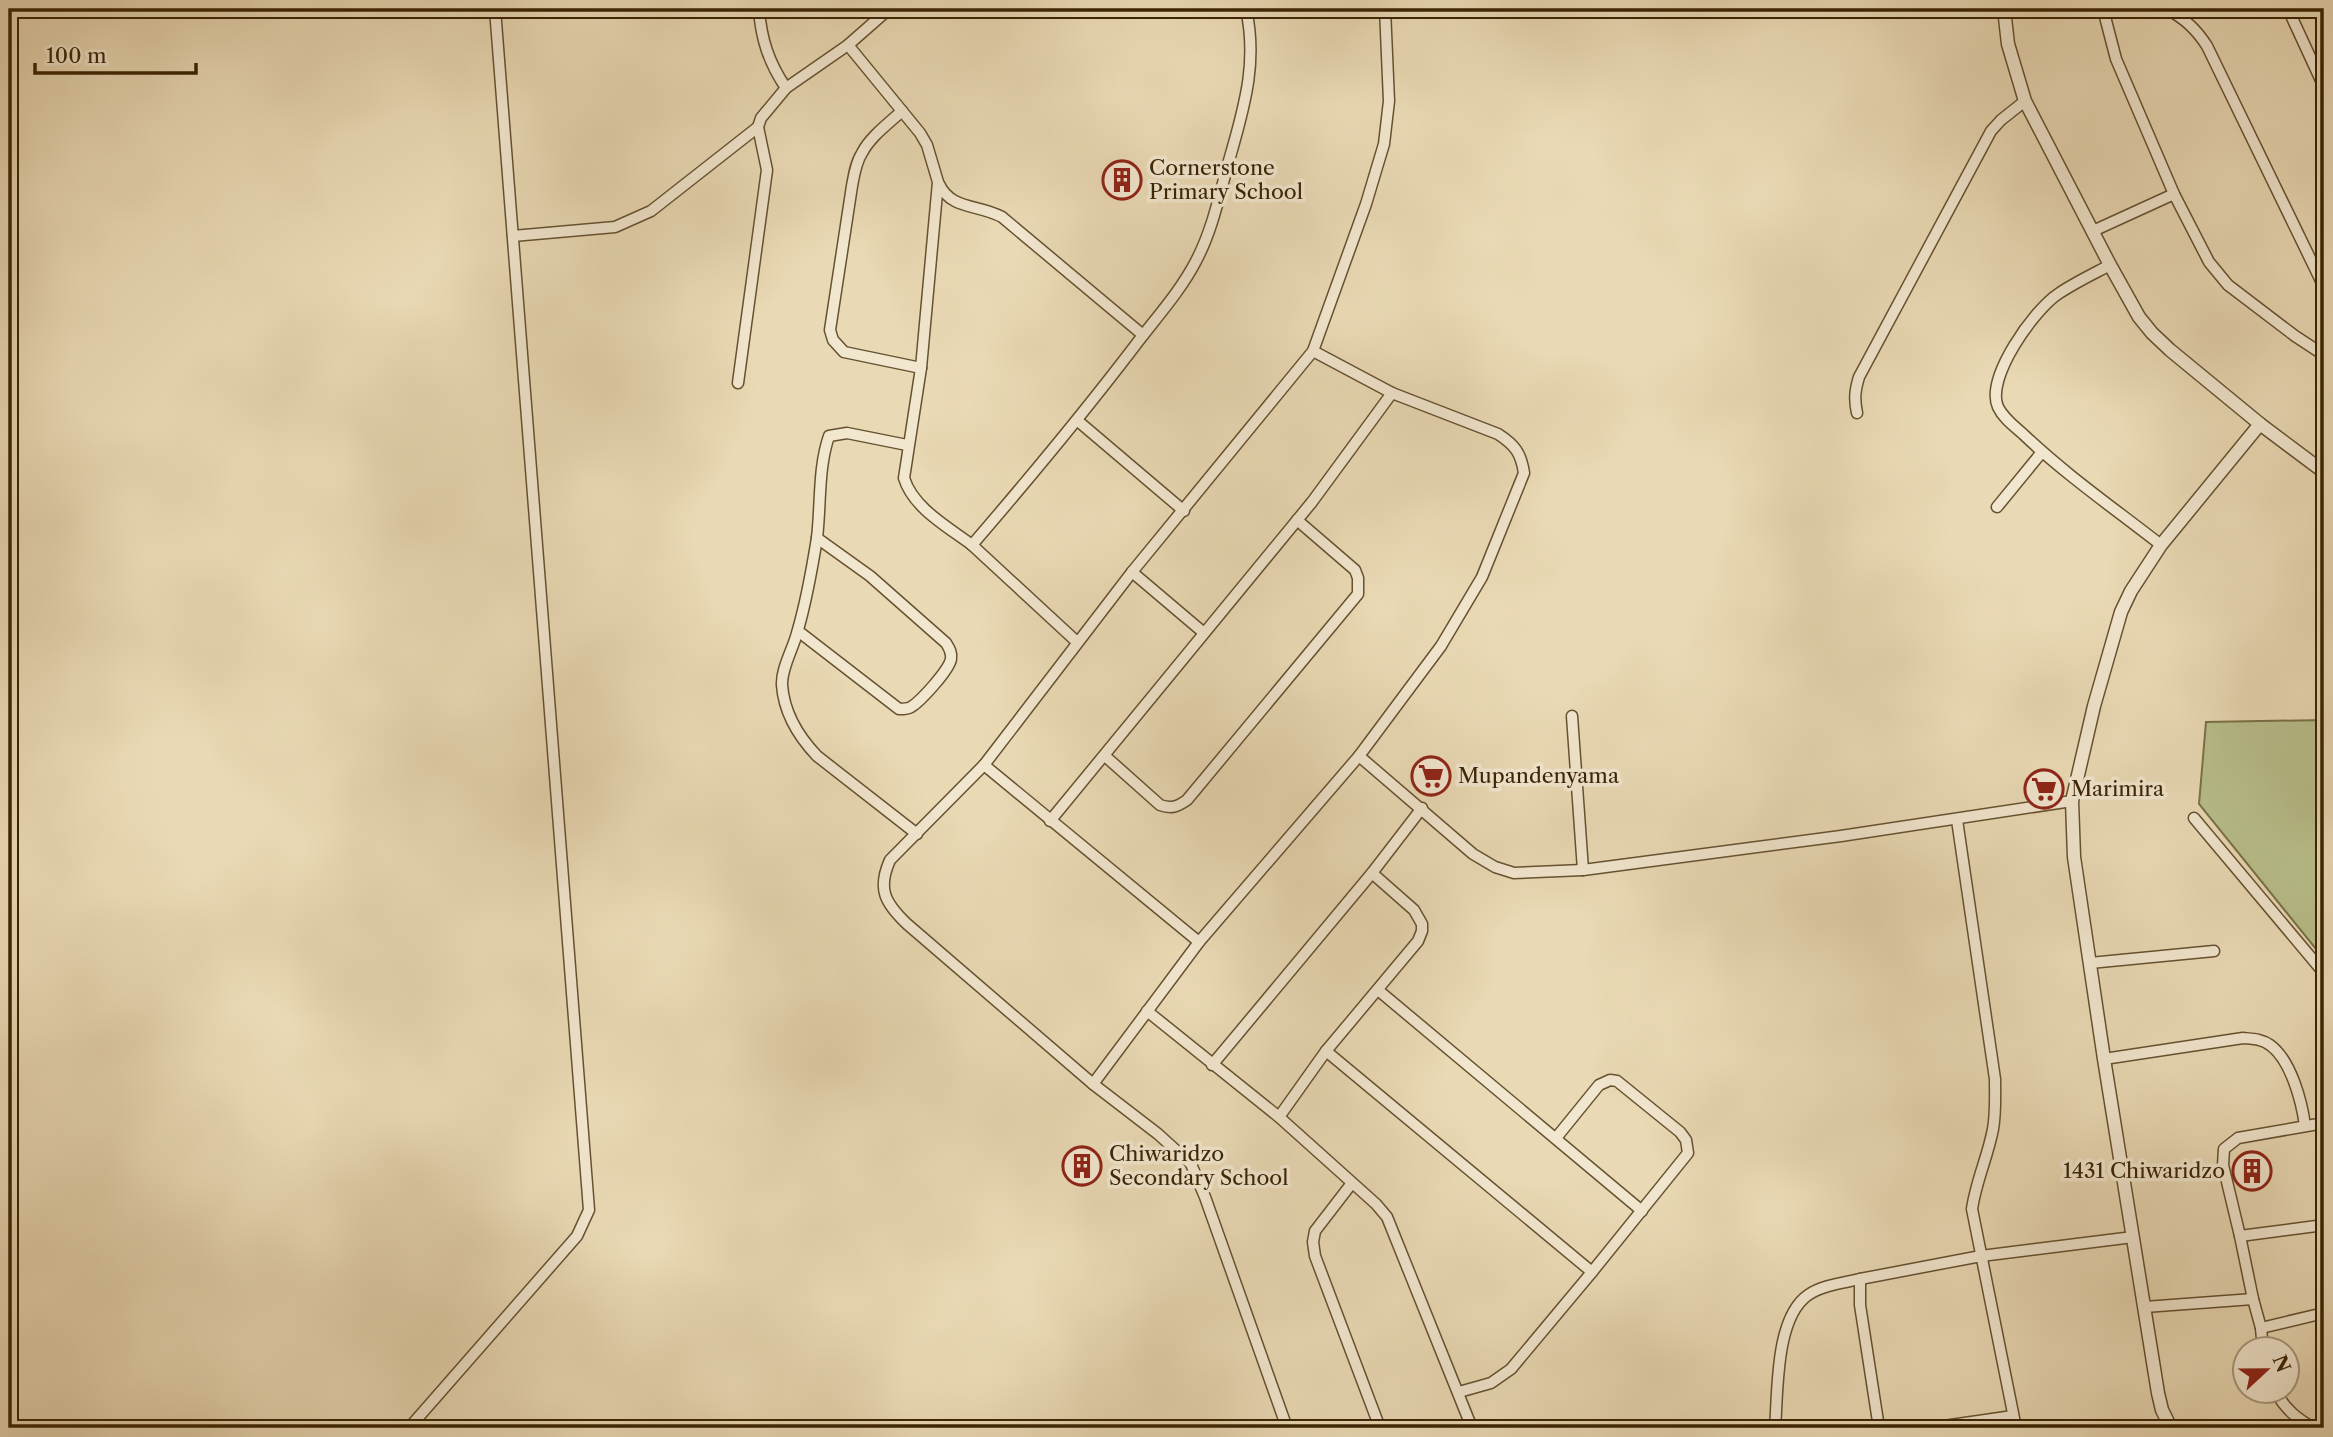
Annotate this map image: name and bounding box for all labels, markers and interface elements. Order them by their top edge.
scale bar [35,32,196,76]
text: 100 m [46,43,107,68]
place label: Cornerstone Primary School [1149,155,1303,204]
building icon: Cornerstone Primary School [1101,159,1143,201]
supermarket icon: Mupandenyama [1410,755,1452,797]
place label: Mupandenyama [1458,763,1620,788]
supermarket icon: Marimira [2023,768,2065,810]
place label: Marimira [2071,776,2165,801]
place label: Chiwaridzo Secondary School [1109,1141,1288,1190]
building icon: Chiwaridzo Secondary School [1061,1145,1103,1187]
building icon: 1431 Chiwaridzo [2231,1150,2273,1192]
place label: 1431 Chiwaridzo [2063,1158,2225,1183]
north arrow [2232,1336,2302,1406]
text: N [2268,1352,2295,1376]

